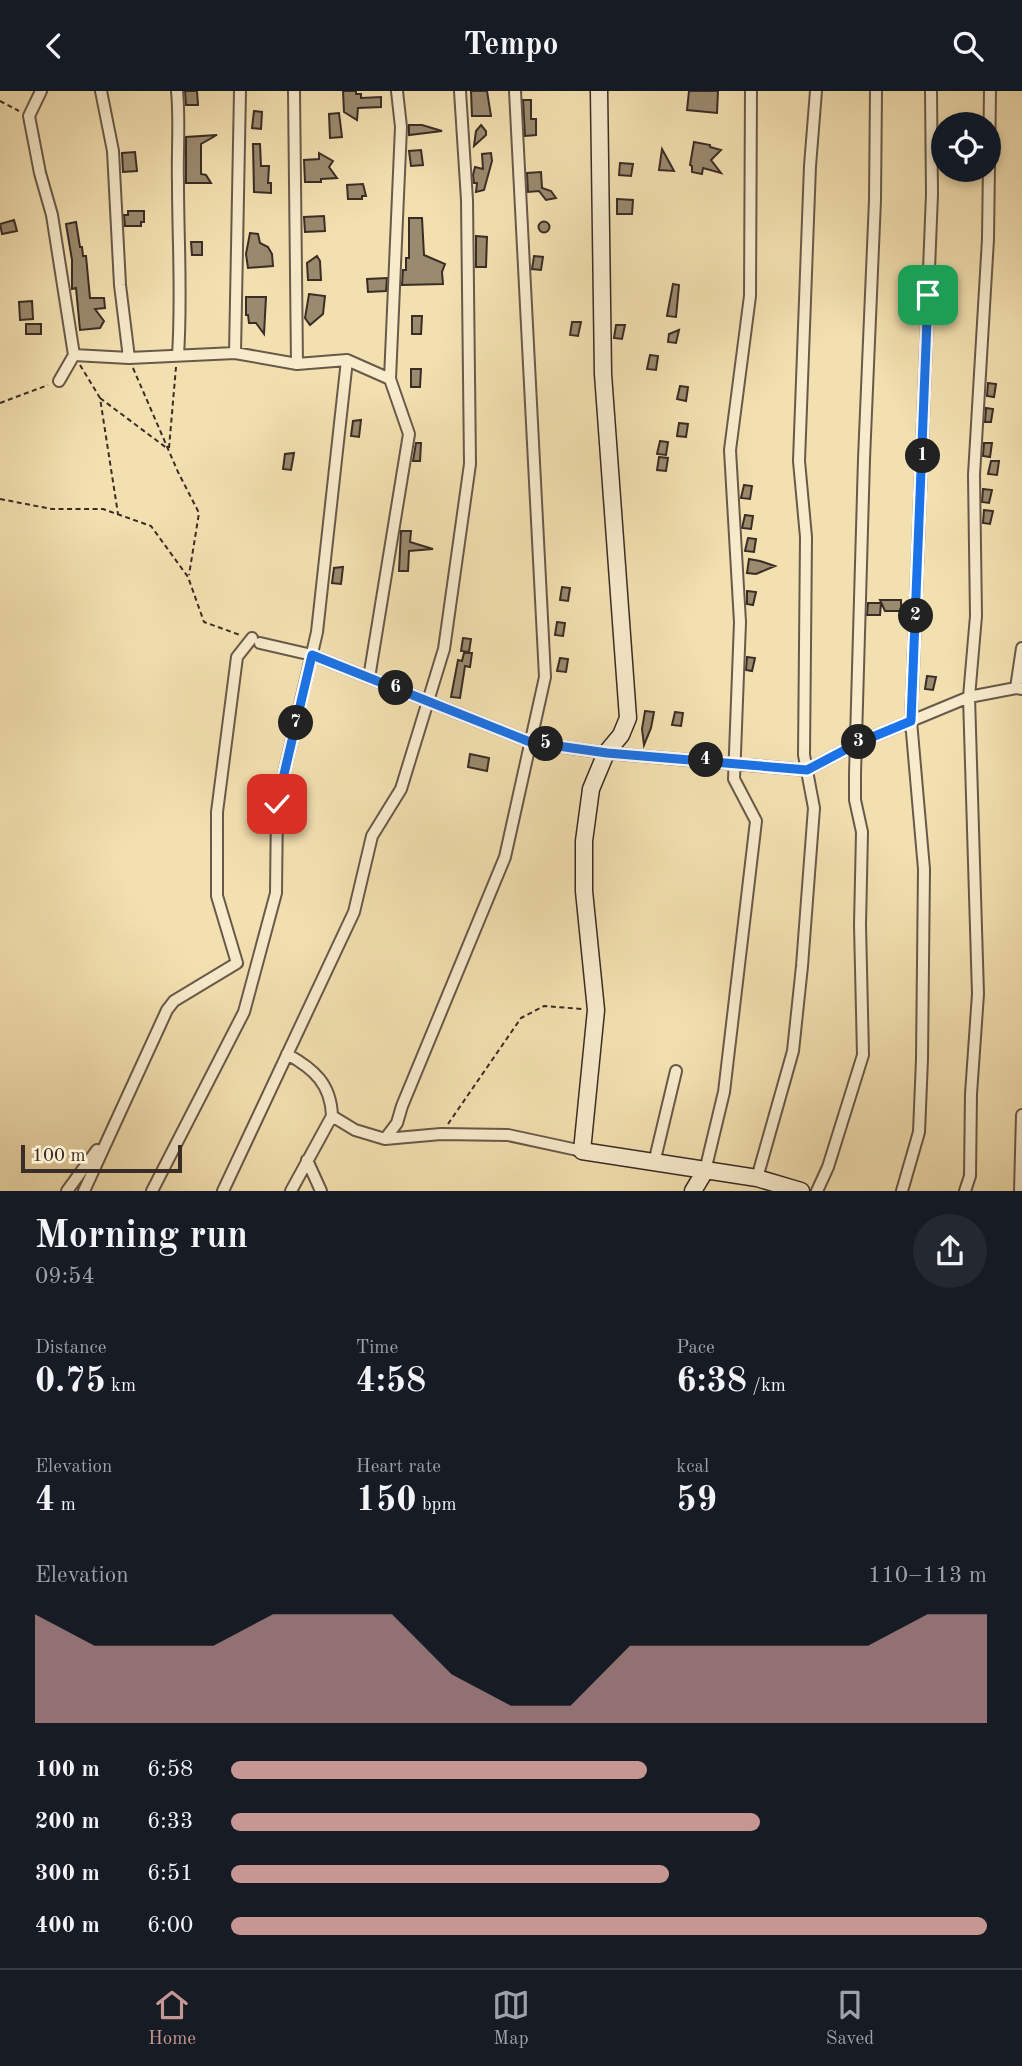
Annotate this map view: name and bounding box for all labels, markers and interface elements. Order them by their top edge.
icon: back [35,27,73,65]
icon: search [949,27,987,65]
text: Tempo [463,30,559,62]
map controls [931,112,1001,182]
button: locate [931,112,1001,182]
pin [898,265,958,325]
icon: arrive [909,276,947,314]
pin: 1 [906,439,940,473]
text: 1 [917,446,928,465]
pin: 2 [898,599,934,633]
text: 2 [910,606,921,625]
pin: 6 [378,671,414,705]
text: 6 [390,678,401,697]
pin: 7 [278,705,314,741]
text: 7 [290,713,301,732]
pin: 3 [842,725,876,759]
pin: 5 [528,727,564,761]
text: 3 [853,732,864,751]
text: 5 [540,734,551,753]
pin: 4 [688,743,724,777]
text: 4 [700,750,711,769]
pin [247,774,307,834]
icon: check [258,785,296,823]
scale bar [21,1142,182,1174]
text: 100 m [32,1147,85,1166]
button: share [913,1214,987,1288]
text: Morning run [35,1218,248,1256]
text: 09:54 [35,1265,95,1288]
text: Distance [35,1339,107,1358]
text: Time [356,1339,398,1358]
text: Pace [676,1339,715,1358]
text: 0.75 [35,1364,106,1399]
text: 4:58 [356,1364,426,1399]
text: 6:38 [676,1364,747,1399]
text: km [106,1377,136,1396]
text: /km [747,1377,786,1396]
text: Elevation [35,1458,112,1477]
text: Heart rate [356,1458,441,1477]
text: kcal [676,1458,709,1477]
text: 4 [35,1483,55,1518]
text: 150 [356,1483,417,1518]
text: 59 [676,1483,717,1518]
text: m [55,1496,76,1515]
text: bpm [417,1496,457,1515]
text: Elevation [35,1564,129,1587]
text: 110–113 m [868,1564,987,1587]
text: 100 m [35,1758,100,1781]
text: 6:58 [147,1758,193,1781]
text: 200 m [35,1810,100,1833]
text: 6:33 [147,1810,193,1833]
text: 300 m [35,1862,100,1885]
text: 6:51 [147,1862,193,1885]
text: 400 m [35,1914,100,1937]
text: 6:00 [147,1914,193,1937]
tab: Home [148,1986,196,2051]
tab: Map [492,1986,530,2051]
tab: Saved [826,1986,874,2051]

